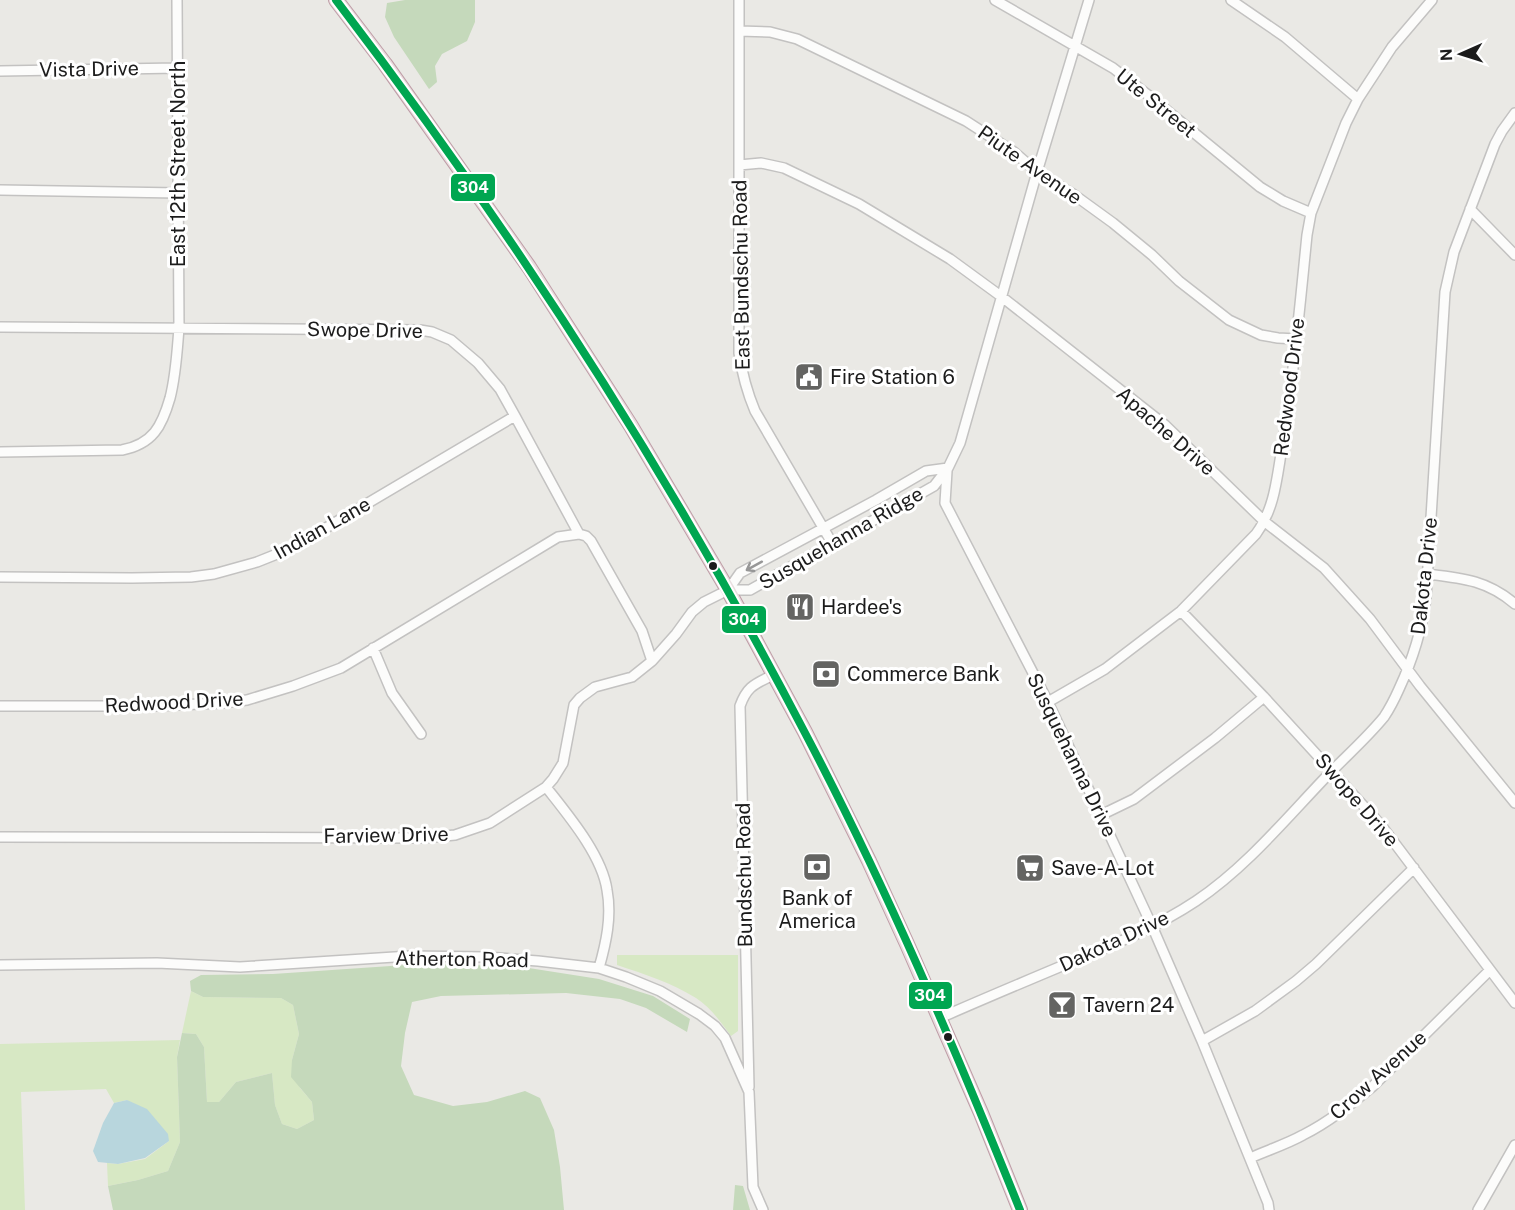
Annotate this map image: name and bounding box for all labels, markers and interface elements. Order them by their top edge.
north arrow [1431,24,1491,84]
text: N [1437,48,1456,62]
street label: Vista Drive [39,56,139,82]
street label: East 12th Street North [166,61,190,267]
street label: Ute Street [1111,63,1201,143]
street label: Piute Avenue [973,120,1087,210]
line badge: 304 [450,173,496,202]
text: 304 [457,178,489,197]
street label: East Bundschu Road [727,179,755,371]
street label: Redwood Drive [1269,316,1309,458]
street label: Swope Drive [307,317,423,343]
public building icon: Fire Station 6 [793,361,825,393]
place label: Fire Station 6 [830,365,955,389]
street label: Apache Drive [1112,382,1220,480]
street label: Susquehanna Ridge [755,481,927,595]
street label: Indian Lane [269,492,375,564]
street label: Dakota Drive [1406,516,1442,636]
unlabelled marker [707,560,719,572]
one-way arrow [746,560,763,572]
restaurant icon: Hardee's [784,591,816,623]
place label: Hardee's [821,595,902,619]
line badge: 304 [721,605,767,634]
text: 304 [728,610,760,629]
bank icon: Commerce Bank [810,658,842,690]
place label: Commerce Bank [847,662,1000,686]
street label: Susquehanna Drive [1022,669,1122,841]
street label: Redwood Drive [104,686,244,718]
street label: Swope Drive [1310,748,1404,852]
street label: Bundschu Road [731,802,757,948]
street label: Farview Drive [323,822,449,848]
bank icon: Bank of America [801,851,833,883]
supermarket icon: Save-A-Lot [1014,852,1046,884]
place label: Save-A-Lot [1051,856,1154,880]
place label: Bank of America [778,886,856,933]
street label: Dakota Drive [1055,905,1173,977]
street label: Atherton Road [395,946,529,972]
line badge: 304 [908,981,953,1010]
text: 304 [914,986,946,1005]
bar icon: Tavern 24 [1046,989,1078,1021]
place label: Tavern 24 [1083,993,1174,1017]
street label: Crow Avenue [1325,1025,1431,1125]
unlabelled marker [942,1031,954,1043]

